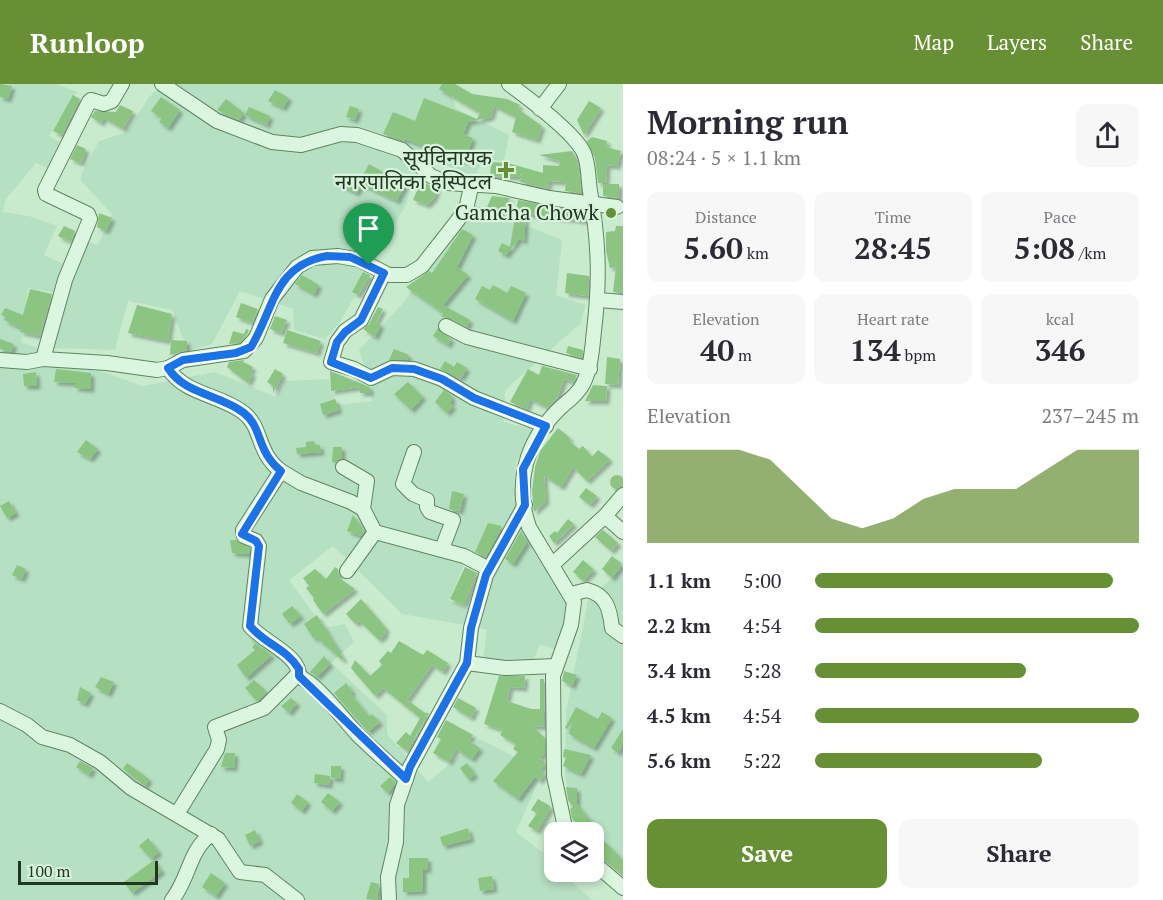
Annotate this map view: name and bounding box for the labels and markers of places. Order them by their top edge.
place label: सूर्यविनायक नगरपालिका हस्पिटल [335,143,493,195]
marker: सूर्यविनायक नगरपालिका हस्पिटल [497,161,515,179]
place label: Gamcha Chowk [455,198,599,226]
pin [343,203,394,265]
marker: Gamcha Chowk [604,206,618,220]

